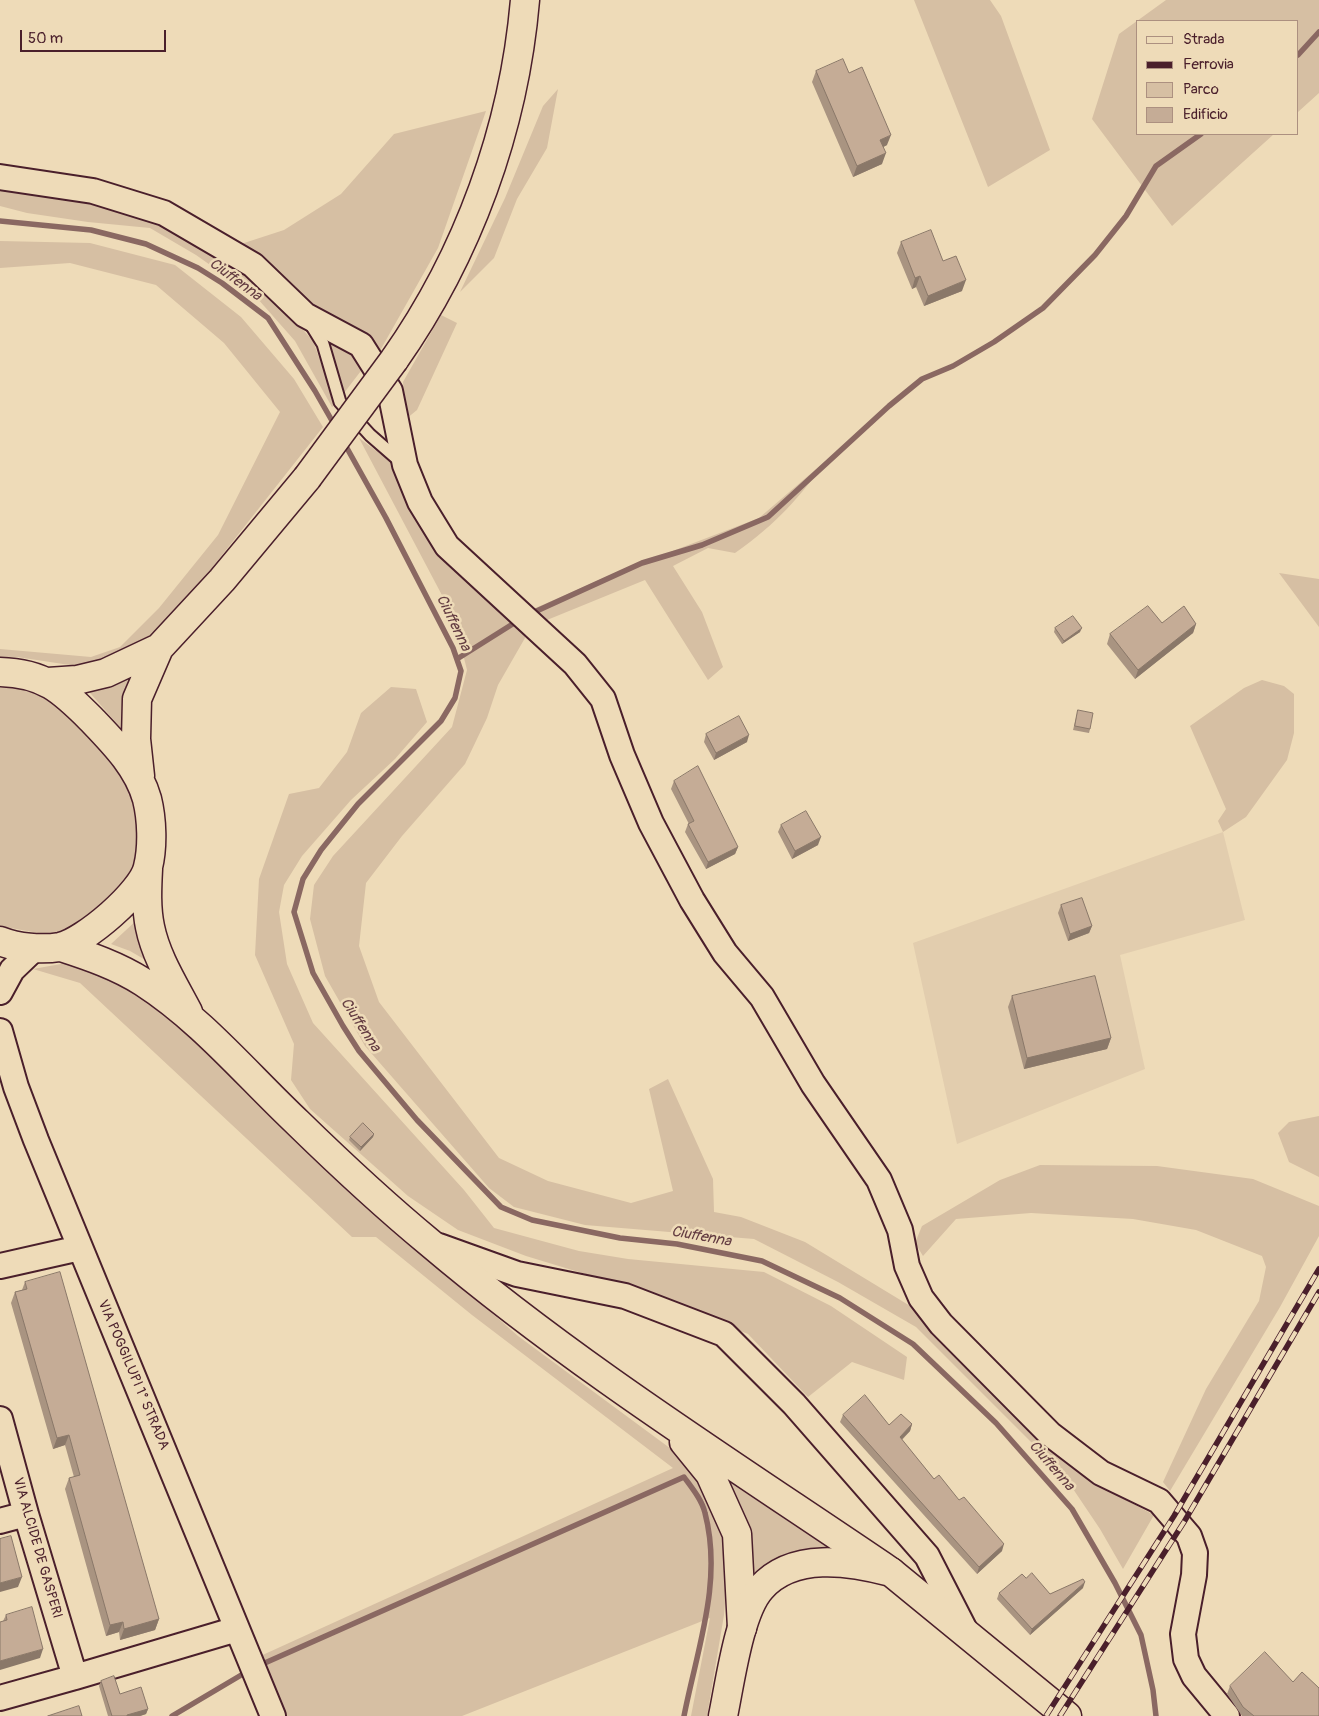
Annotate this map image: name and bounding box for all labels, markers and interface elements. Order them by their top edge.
scale bar [22,20,169,52]
legend [1136,20,1299,135]
text: 50 m [28,29,63,48]
text: Strada [1183,30,1224,49]
text: Ferrovia [1183,55,1234,74]
text: Parco [1183,80,1219,99]
text: Edificio [1183,105,1228,124]
water label: Ciuffenna [205,255,265,305]
water label: Ciuffenna [432,592,474,654]
water label: Ciuffenna [336,995,384,1055]
water label: Ciuffenna [670,1223,732,1251]
street label: VIA POGGILUPI 1° STRADA [94,1298,172,1452]
water label: Ciuffenna [1024,1437,1078,1495]
street label: VIA ALCIDE DE GASPERI [9,1476,65,1620]

